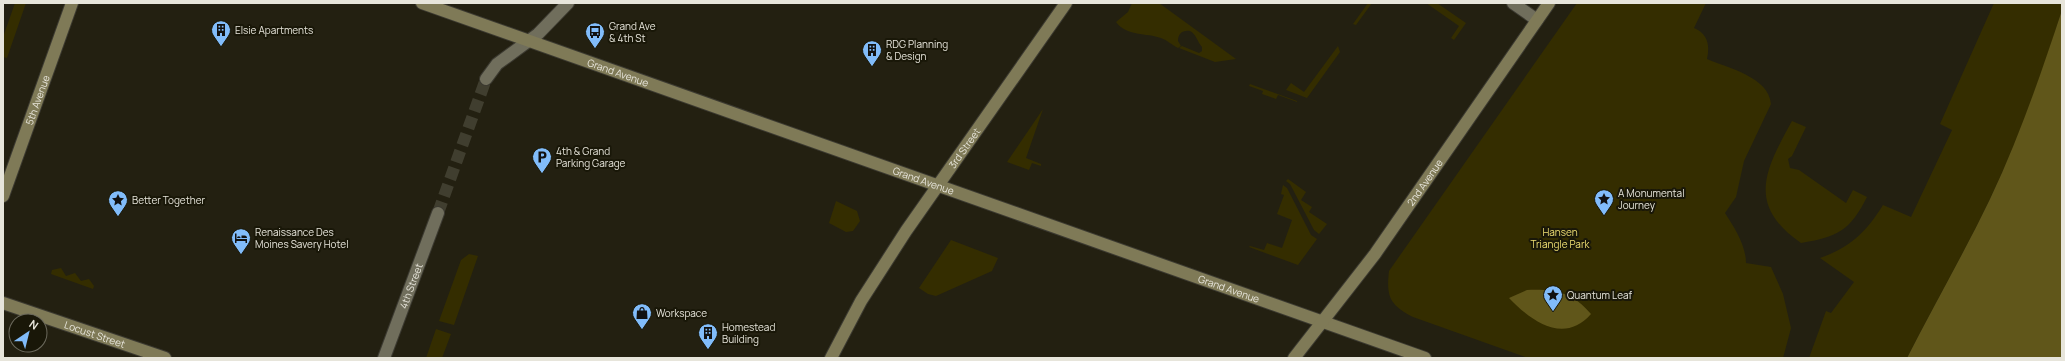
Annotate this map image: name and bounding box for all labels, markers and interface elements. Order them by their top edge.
building icon: Elsie Apartments [210,19,232,47]
place label: Grand Ave & 4th St [609,19,656,45]
bus stop icon: Grand Ave & 4th St [584,21,606,49]
place label: Elsie Apartments [235,23,313,37]
place label: RDG Planning & Design [886,37,948,63]
building icon: RDG Planning & Design [861,39,883,67]
street label: Grand Avenue [585,55,651,90]
street label: 5th Avenue [22,73,53,127]
street label: 3rd Street [945,125,983,171]
place label: 4th & Grand Parking Garage [556,144,626,170]
parking icon: 4th & Grand Parking Garage [531,146,553,174]
street label: 2nd Avenue [1404,156,1446,208]
street label: Grand Avenue [891,163,956,198]
place label: A Monumental Journey [1618,186,1685,212]
place icon: A Monumental Journey [1593,188,1615,216]
place icon: Better Together [107,189,129,217]
place label: Better Together [132,193,205,207]
place label: Renaissance Des Moines Savery Hotel [255,225,348,251]
park label: Hansen Triangle Park [1531,225,1590,251]
hotel icon: Renaissance Des Moines Savery Hotel [230,227,252,255]
street label: 4th Street [396,261,426,310]
street label: Grand Avenue [1196,271,1262,306]
place icon: Quantum Leaf [1542,284,1564,312]
place label: Quantum Leaf [1567,288,1633,302]
shop icon: Workspace [631,302,653,330]
place label: Workspace [656,306,707,320]
north arrow [8,313,48,353]
text: N [26,316,42,333]
street label: Locust Street [63,317,127,351]
place label: Homestead Building [722,320,775,346]
building icon: Homestead Building [697,322,719,350]

